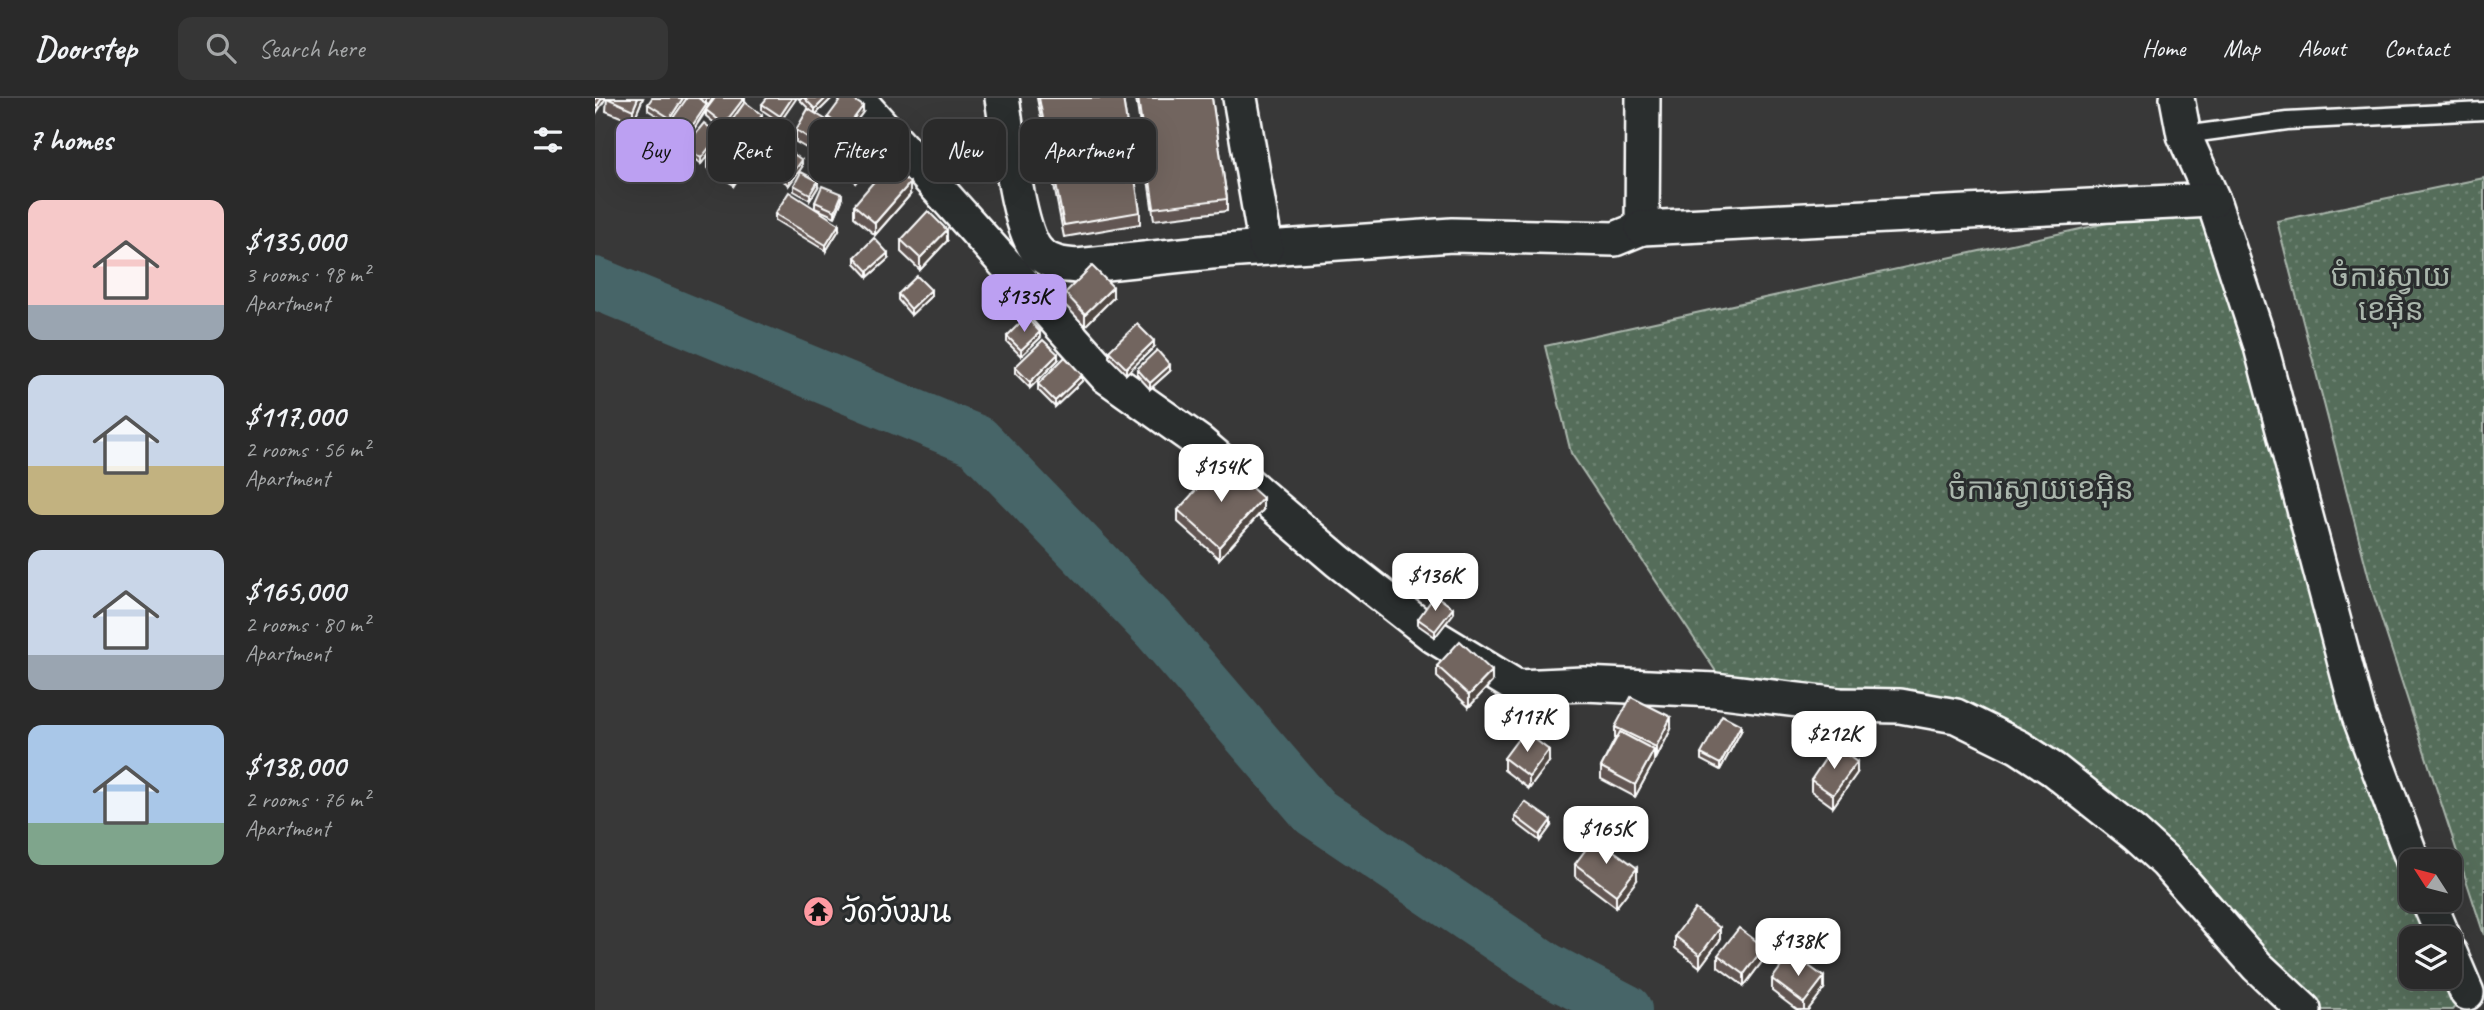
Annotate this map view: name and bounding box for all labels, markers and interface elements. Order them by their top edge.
search box [178,17,668,80]
text: Doorstep [35,27,136,69]
icon: search [202,29,240,67]
text: Search here [258,32,364,65]
text: Home [2142,33,2185,63]
text: Map [2223,33,2260,63]
text: About [2298,33,2346,63]
text: Contact [2384,33,2449,63]
chip: Buy [616,119,694,182]
chip: Rent [708,119,795,182]
chip: Filters [809,119,909,182]
chip: New [923,119,1006,182]
chip: Apartment [1020,119,1156,182]
text: 7 homes [28,121,113,159]
icon: filters [529,121,567,159]
text: $135,000 [245,222,345,260]
icon: home [84,228,168,312]
park label: ចំការស្វាយ ខេអ៊ិន [2331,257,2451,329]
text: 3 rooms · 98 m² [245,260,369,289]
pin: $135K [975,274,1073,334]
text: $135K [998,282,1050,311]
text: Apartment [245,289,330,318]
text: $117,000 [245,397,345,435]
icon: home [84,403,168,487]
text: 2 rooms · 56 m² [245,435,369,464]
pin: $154K [1172,444,1270,504]
text: $154K [1195,452,1247,481]
text: Apartment [245,464,330,493]
park label: ចំការស្វាយខេអ៊ិន [1948,470,2134,508]
pin: $136K [1386,554,1484,613]
text: $136K [1408,561,1462,590]
text: $165,000 [245,572,346,610]
icon: home [84,578,168,662]
text: 2 rooms · 80 m² [245,610,369,639]
text: Apartment [245,639,330,668]
pin: $117K [1478,694,1576,754]
text: $117K [1501,702,1554,731]
pin: $212K [1785,712,1883,771]
text: $212K [1807,719,1861,748]
text: $138,000 [245,747,345,785]
icon: home [84,753,168,837]
text: 2 rooms · 76 m² [245,785,369,814]
pin: $165K [1557,806,1655,866]
text: Apartment [245,814,330,843]
text: $165K [1579,814,1633,843]
north arrow [2399,849,2462,912]
map controls [2399,849,2462,989]
place label: วัดวังมน [842,893,951,931]
temple icon: วัดวังมน [802,895,836,929]
pin: $138K [1749,918,1847,978]
text: $138K [1771,926,1825,955]
button: layers [2399,926,2462,989]

